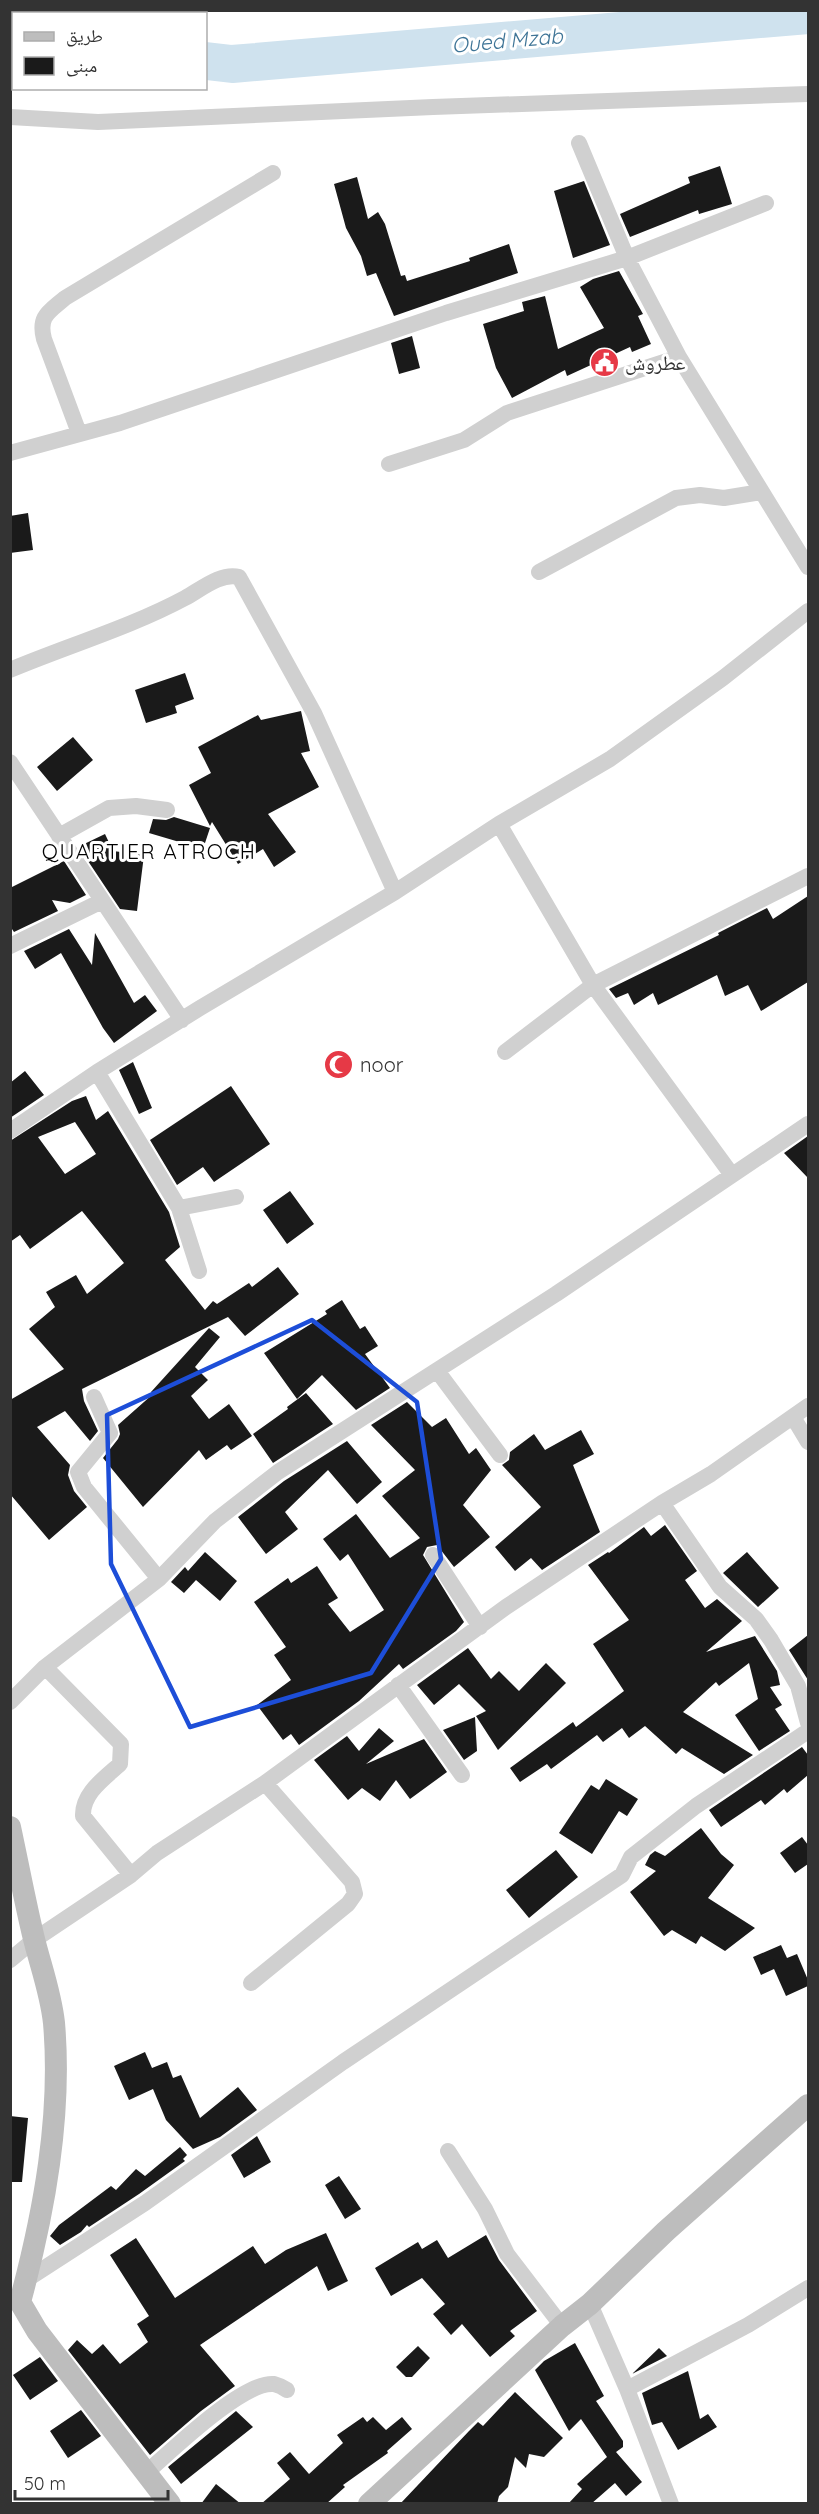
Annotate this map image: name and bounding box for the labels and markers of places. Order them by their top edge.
public building icon: عطروش [588,346,620,378]
place label: عطروش [625,350,685,375]
mosque icon: noor [323,1048,355,1080]
place label: noor [360,1052,404,1077]

